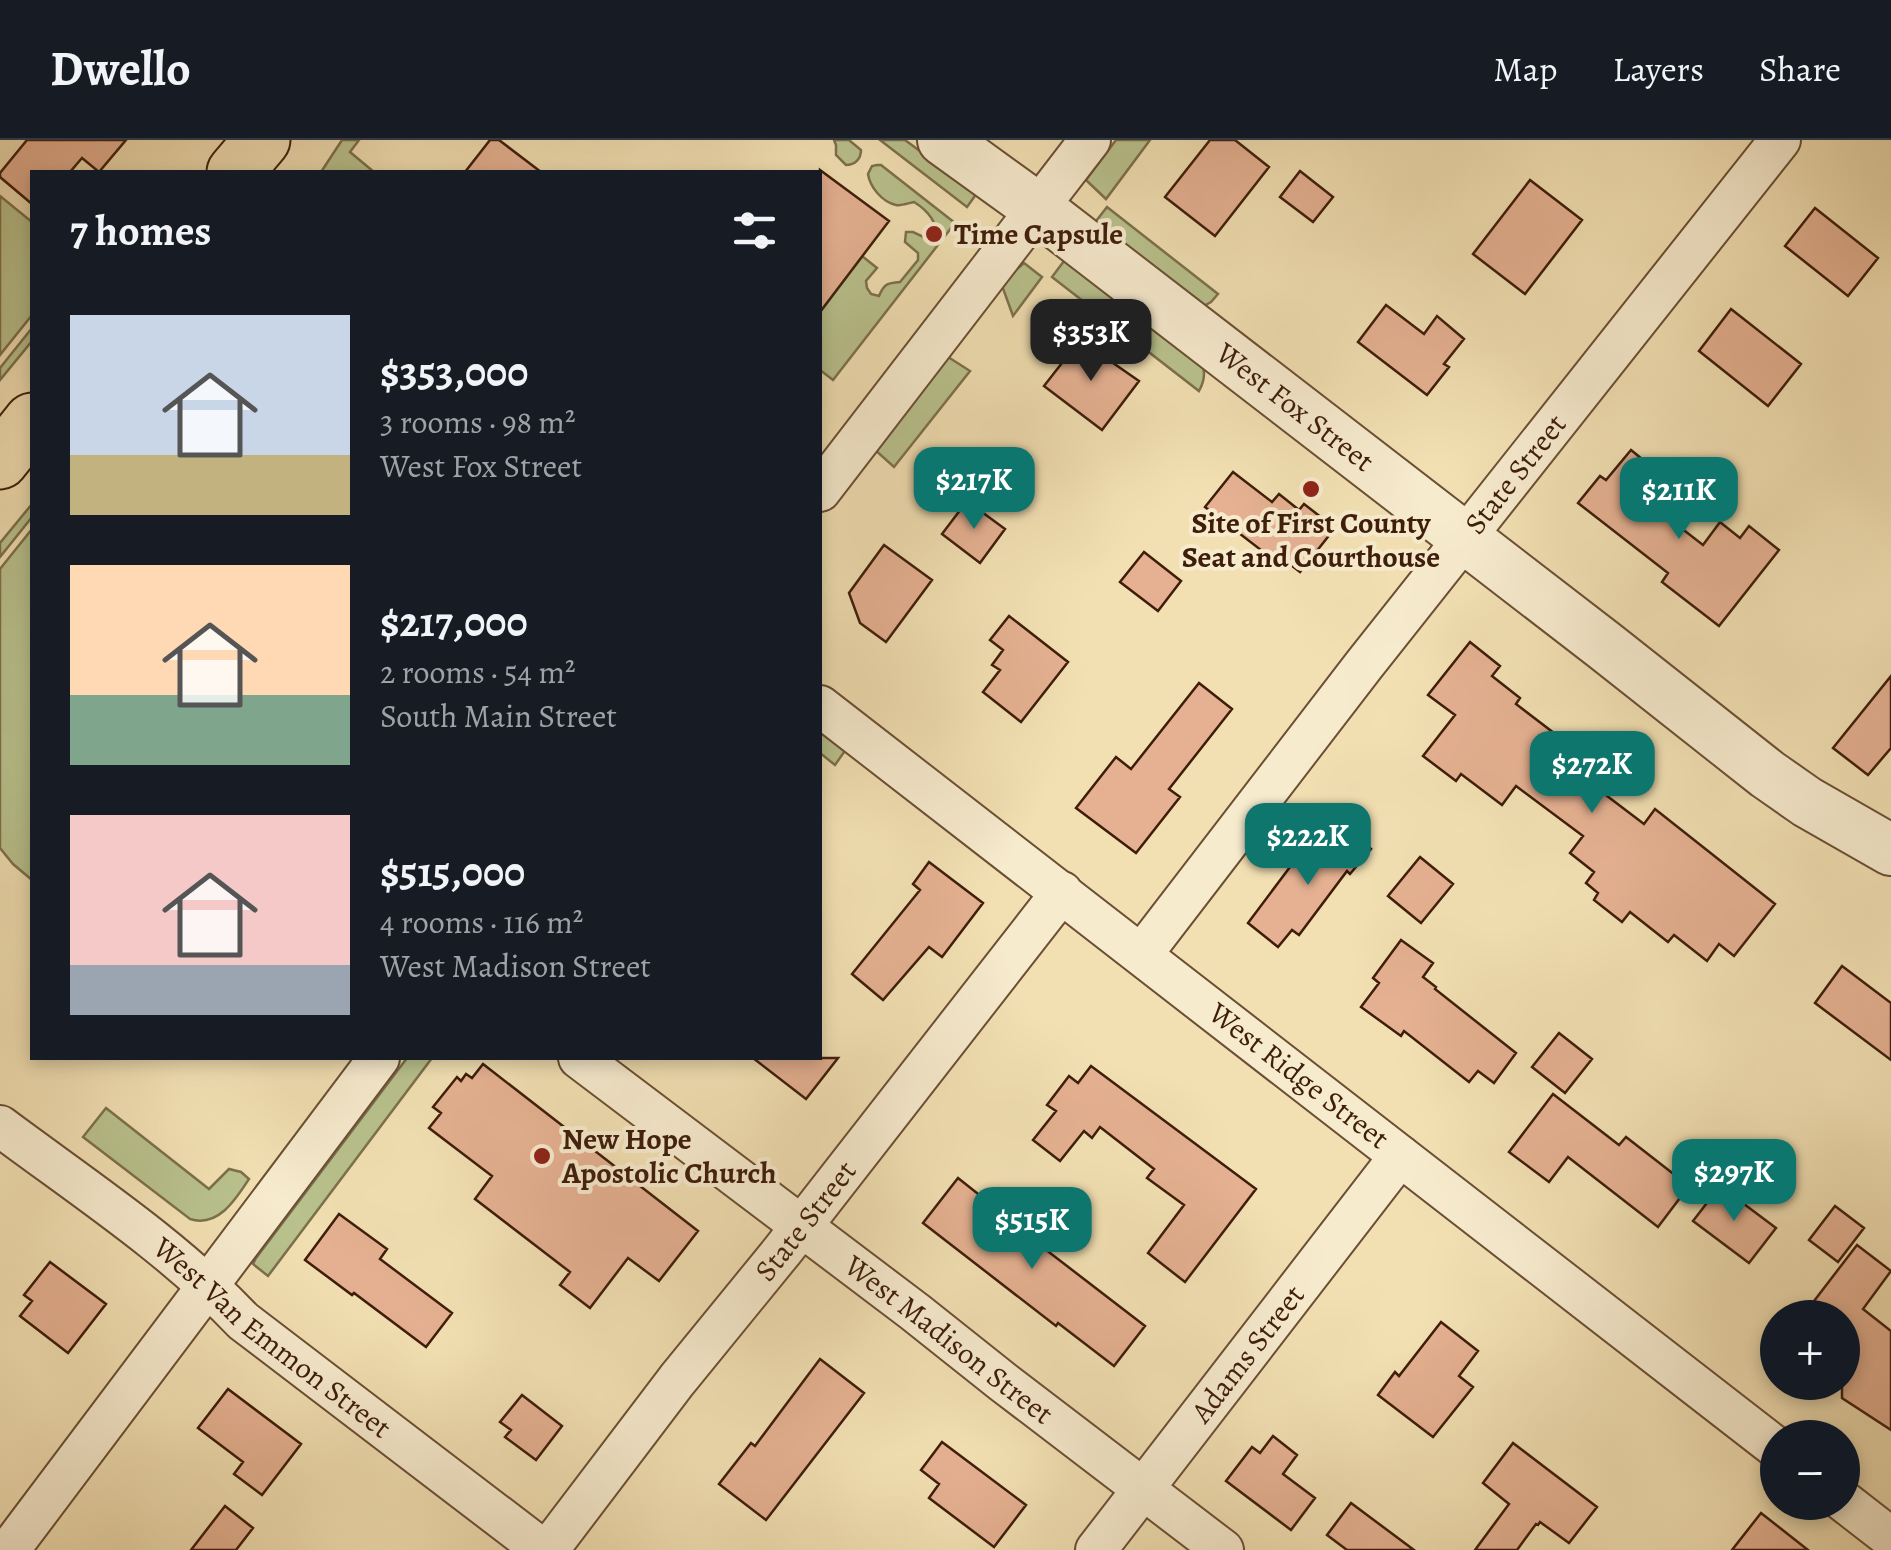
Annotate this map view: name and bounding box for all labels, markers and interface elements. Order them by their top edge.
text: Dwello [50,36,191,102]
text: Map [1493,45,1557,93]
text: Layers [1612,45,1704,93]
text: Share [1759,45,1841,93]
text: 7 homes [70,202,211,259]
icon: filters [727,203,782,258]
place label: Time Capsule [954,214,1123,254]
marker: Time Capsule [923,223,945,245]
pin: $353K [1021,299,1161,384]
text: $353K [1052,309,1130,353]
street label: West Fox Street [1207,333,1382,481]
text: $353,000 [380,343,528,400]
icon: home [150,355,270,475]
text: 3 rooms · 98 m² [380,400,576,444]
street label: State Street [1455,406,1575,543]
text: West Fox Street [380,444,582,488]
pin: $217K [904,447,1044,532]
text: $217K [936,457,1012,501]
pin: $211K [1609,457,1749,542]
text: $211K [1642,467,1716,511]
marker: Site of First County Seat and Courthouse [1300,478,1322,500]
place label: Site of First County Seat and Courthouse [1182,503,1440,577]
text: $217,000 [380,593,528,650]
icon: home [150,605,270,725]
text: 2 rooms · 54 m² [380,650,576,694]
text: South Main Street [380,694,617,738]
pin: $272K [1522,731,1662,816]
text: $272K [1552,741,1632,785]
pin: $222K [1238,803,1378,888]
text: $222K [1267,813,1349,857]
text: $515,000 [380,843,525,900]
icon: home [150,855,270,975]
text: 4 rooms · 116 m² [380,900,583,944]
text: West Madison Street [380,944,651,988]
street label: West Ridge Street [1200,992,1398,1158]
place label: New Hope Apostolic Church [561,1119,777,1193]
pin: $297K [1664,1139,1804,1224]
marker: New Hope Apostolic Church [531,1145,553,1167]
text: $297K [1694,1149,1774,1193]
street label: State Street [746,1152,865,1289]
pin: $515K [962,1187,1102,1272]
text: $515K [995,1197,1069,1241]
street label: West Van Emmon Street [144,1227,400,1447]
street label: West Madison Street [836,1245,1062,1433]
street label: Adams Street [1181,1276,1313,1432]
map controls [1760,1300,1860,1520]
button: + [1760,1300,1860,1400]
button: − [1760,1420,1860,1520]

